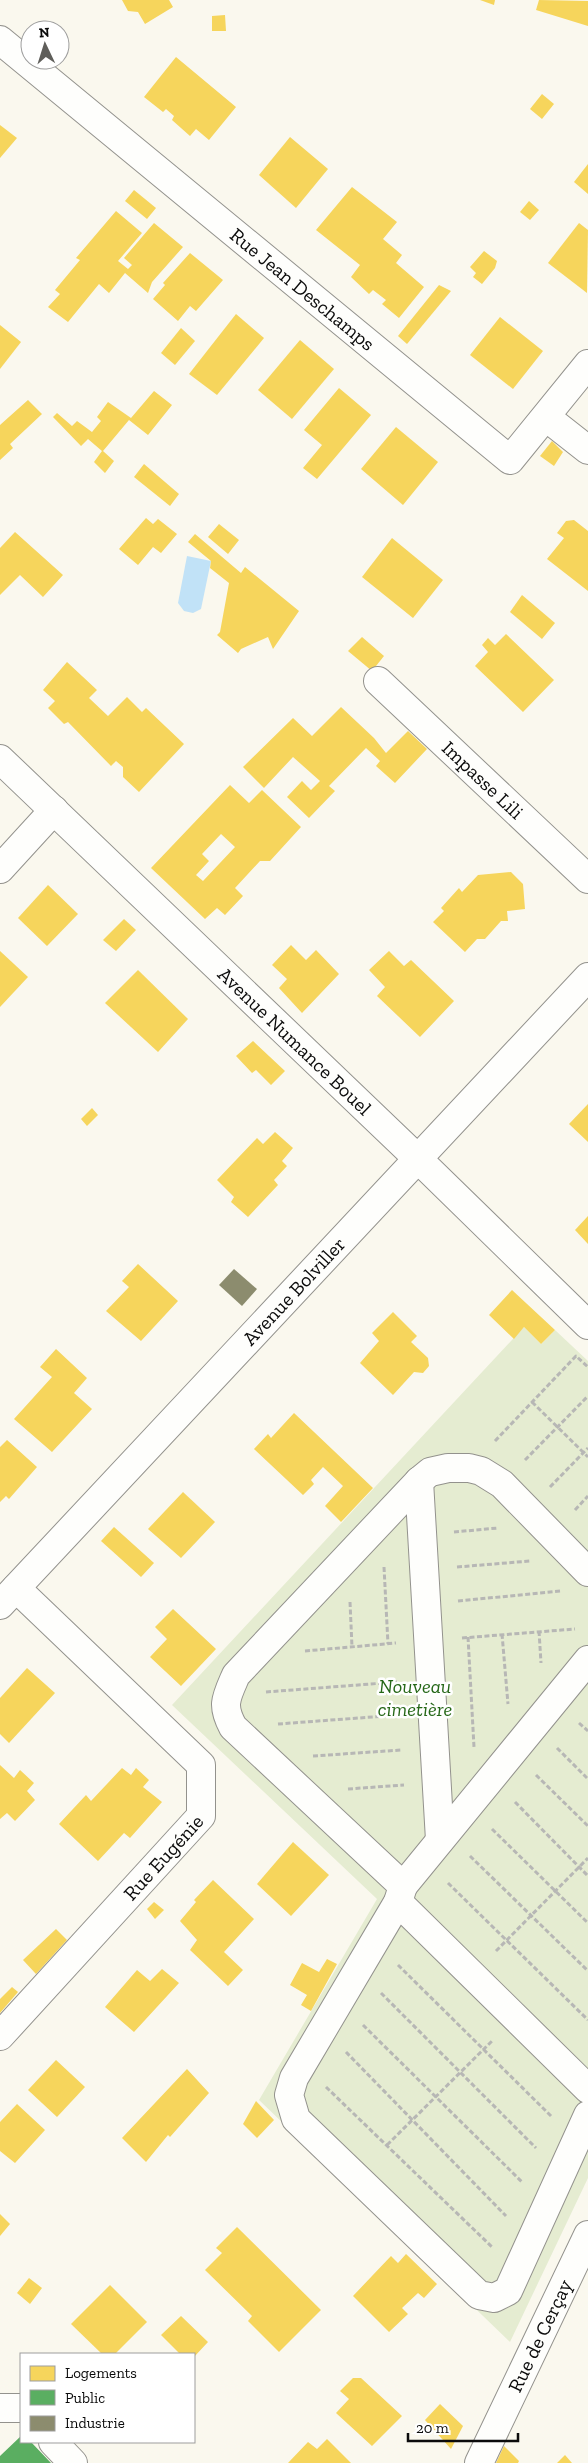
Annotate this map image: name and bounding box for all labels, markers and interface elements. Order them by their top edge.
north arrow [20,20,70,70]
text: N [38,24,50,41]
street label: Rue Jean Deschamps [225,223,380,356]
street label: Impasse Lili [437,736,529,824]
street label: Avenue Numance Bouel [213,962,377,1120]
street label: Avenue Bolviller [237,1232,350,1350]
park label: Nouveau cimetière [378,1674,452,1721]
street label: Rue Eugénie [118,1810,208,1905]
street label: Rue de Cerçay [503,2275,577,2396]
legend [20,2353,195,2443]
text: Logements [65,2364,137,2382]
text: Public [65,2389,105,2407]
scale bar [408,2410,518,2442]
text: Industrie [65,2414,125,2432]
text: 20 m [416,2419,449,2437]

